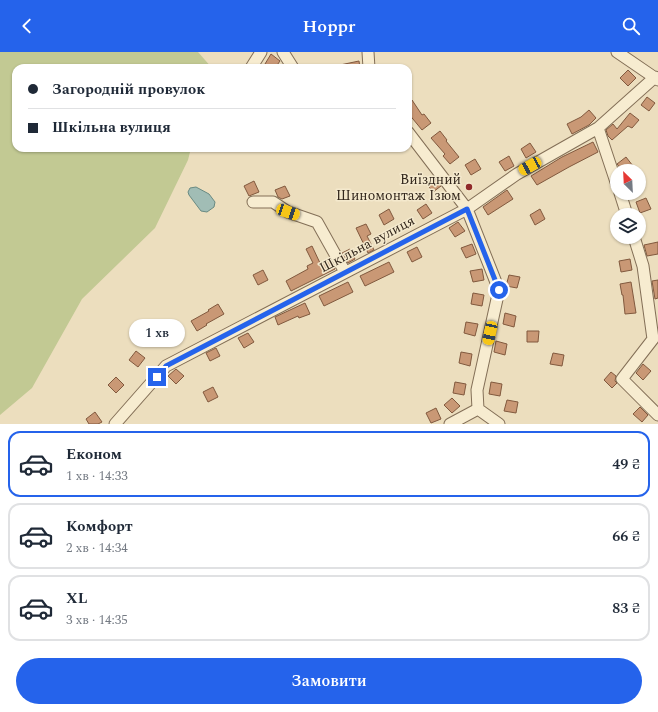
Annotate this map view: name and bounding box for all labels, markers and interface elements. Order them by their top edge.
text: Hoppr [303,13,355,40]
icon: back [16,15,38,37]
icon: search [620,15,642,37]
text: Загородній провулок [52,78,205,101]
text: Шкільна вулиця [52,116,171,139]
car [517,155,543,177]
north arrow [610,164,646,200]
map controls [610,164,646,244]
place label: Виїздний Шиномонтаж Ізюм [336,169,461,206]
marker: Виїздний Шиномонтаж Ізюм [464,182,474,192]
car [275,202,301,222]
button: layers [610,208,646,244]
street label: Шкільна вулиця [316,210,418,278]
route start [490,281,508,299]
callout: 1 хв [129,319,185,347]
car [482,320,498,346]
text: 1 хв [145,323,169,343]
route end [148,368,166,386]
text: Економ [66,443,122,466]
icon: car [18,446,54,482]
text: 49 ₴ [612,453,640,476]
text: 1 хв · 14:33 [66,466,128,486]
text: Комфорт [66,515,133,538]
icon: car [18,518,54,554]
text: 66 ₴ [612,525,640,548]
text: 2 хв · 14:34 [66,538,128,558]
text: XL [66,587,87,610]
icon: car [18,590,54,626]
text: 83 ₴ [612,597,640,620]
text: 3 хв · 14:35 [66,610,128,630]
button: Замовити [16,658,642,704]

